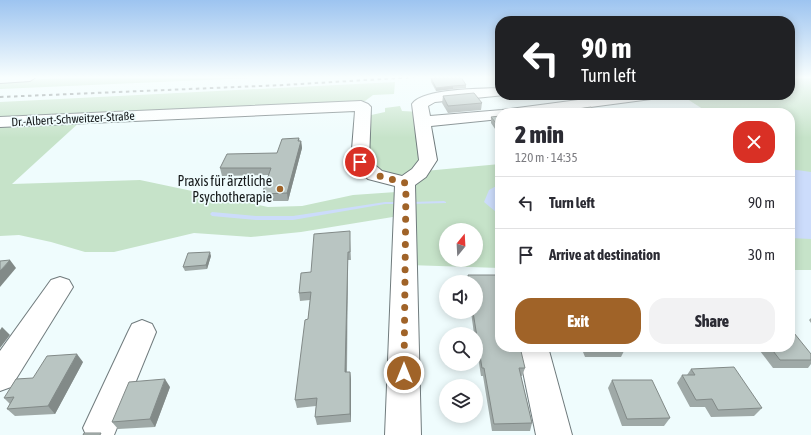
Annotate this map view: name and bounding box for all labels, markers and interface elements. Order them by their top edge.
icon: left [515,32,567,84]
text: 90 m [581,32,631,64]
text: Turn left [581,65,636,86]
street label: Dr.-Albert-Schweitzer-Straße [11,109,135,129]
text: 2 min [515,121,564,148]
button: close [733,121,775,163]
pin [343,145,377,179]
text: 120 m · 14:35 [515,150,578,165]
icon: arrive [349,151,371,173]
place label: Praxis für ärztliche Psychotherapie [177,173,272,205]
marker: Praxis für ärztliche Psychotherapie [275,184,285,194]
icon: left [515,192,537,214]
text: Turn left [549,194,595,211]
text: 90 m [748,194,775,211]
north arrow [439,223,483,267]
map controls [439,223,483,423]
icon: arrive [515,244,537,266]
text: Arrive at destination [549,246,660,263]
text: 30 m [748,246,775,263]
button: sound [439,275,483,319]
button: Exit [515,298,641,344]
button: Share [649,298,775,344]
button: search [439,327,483,371]
position arrow [383,352,425,394]
button: layers [439,379,483,423]

